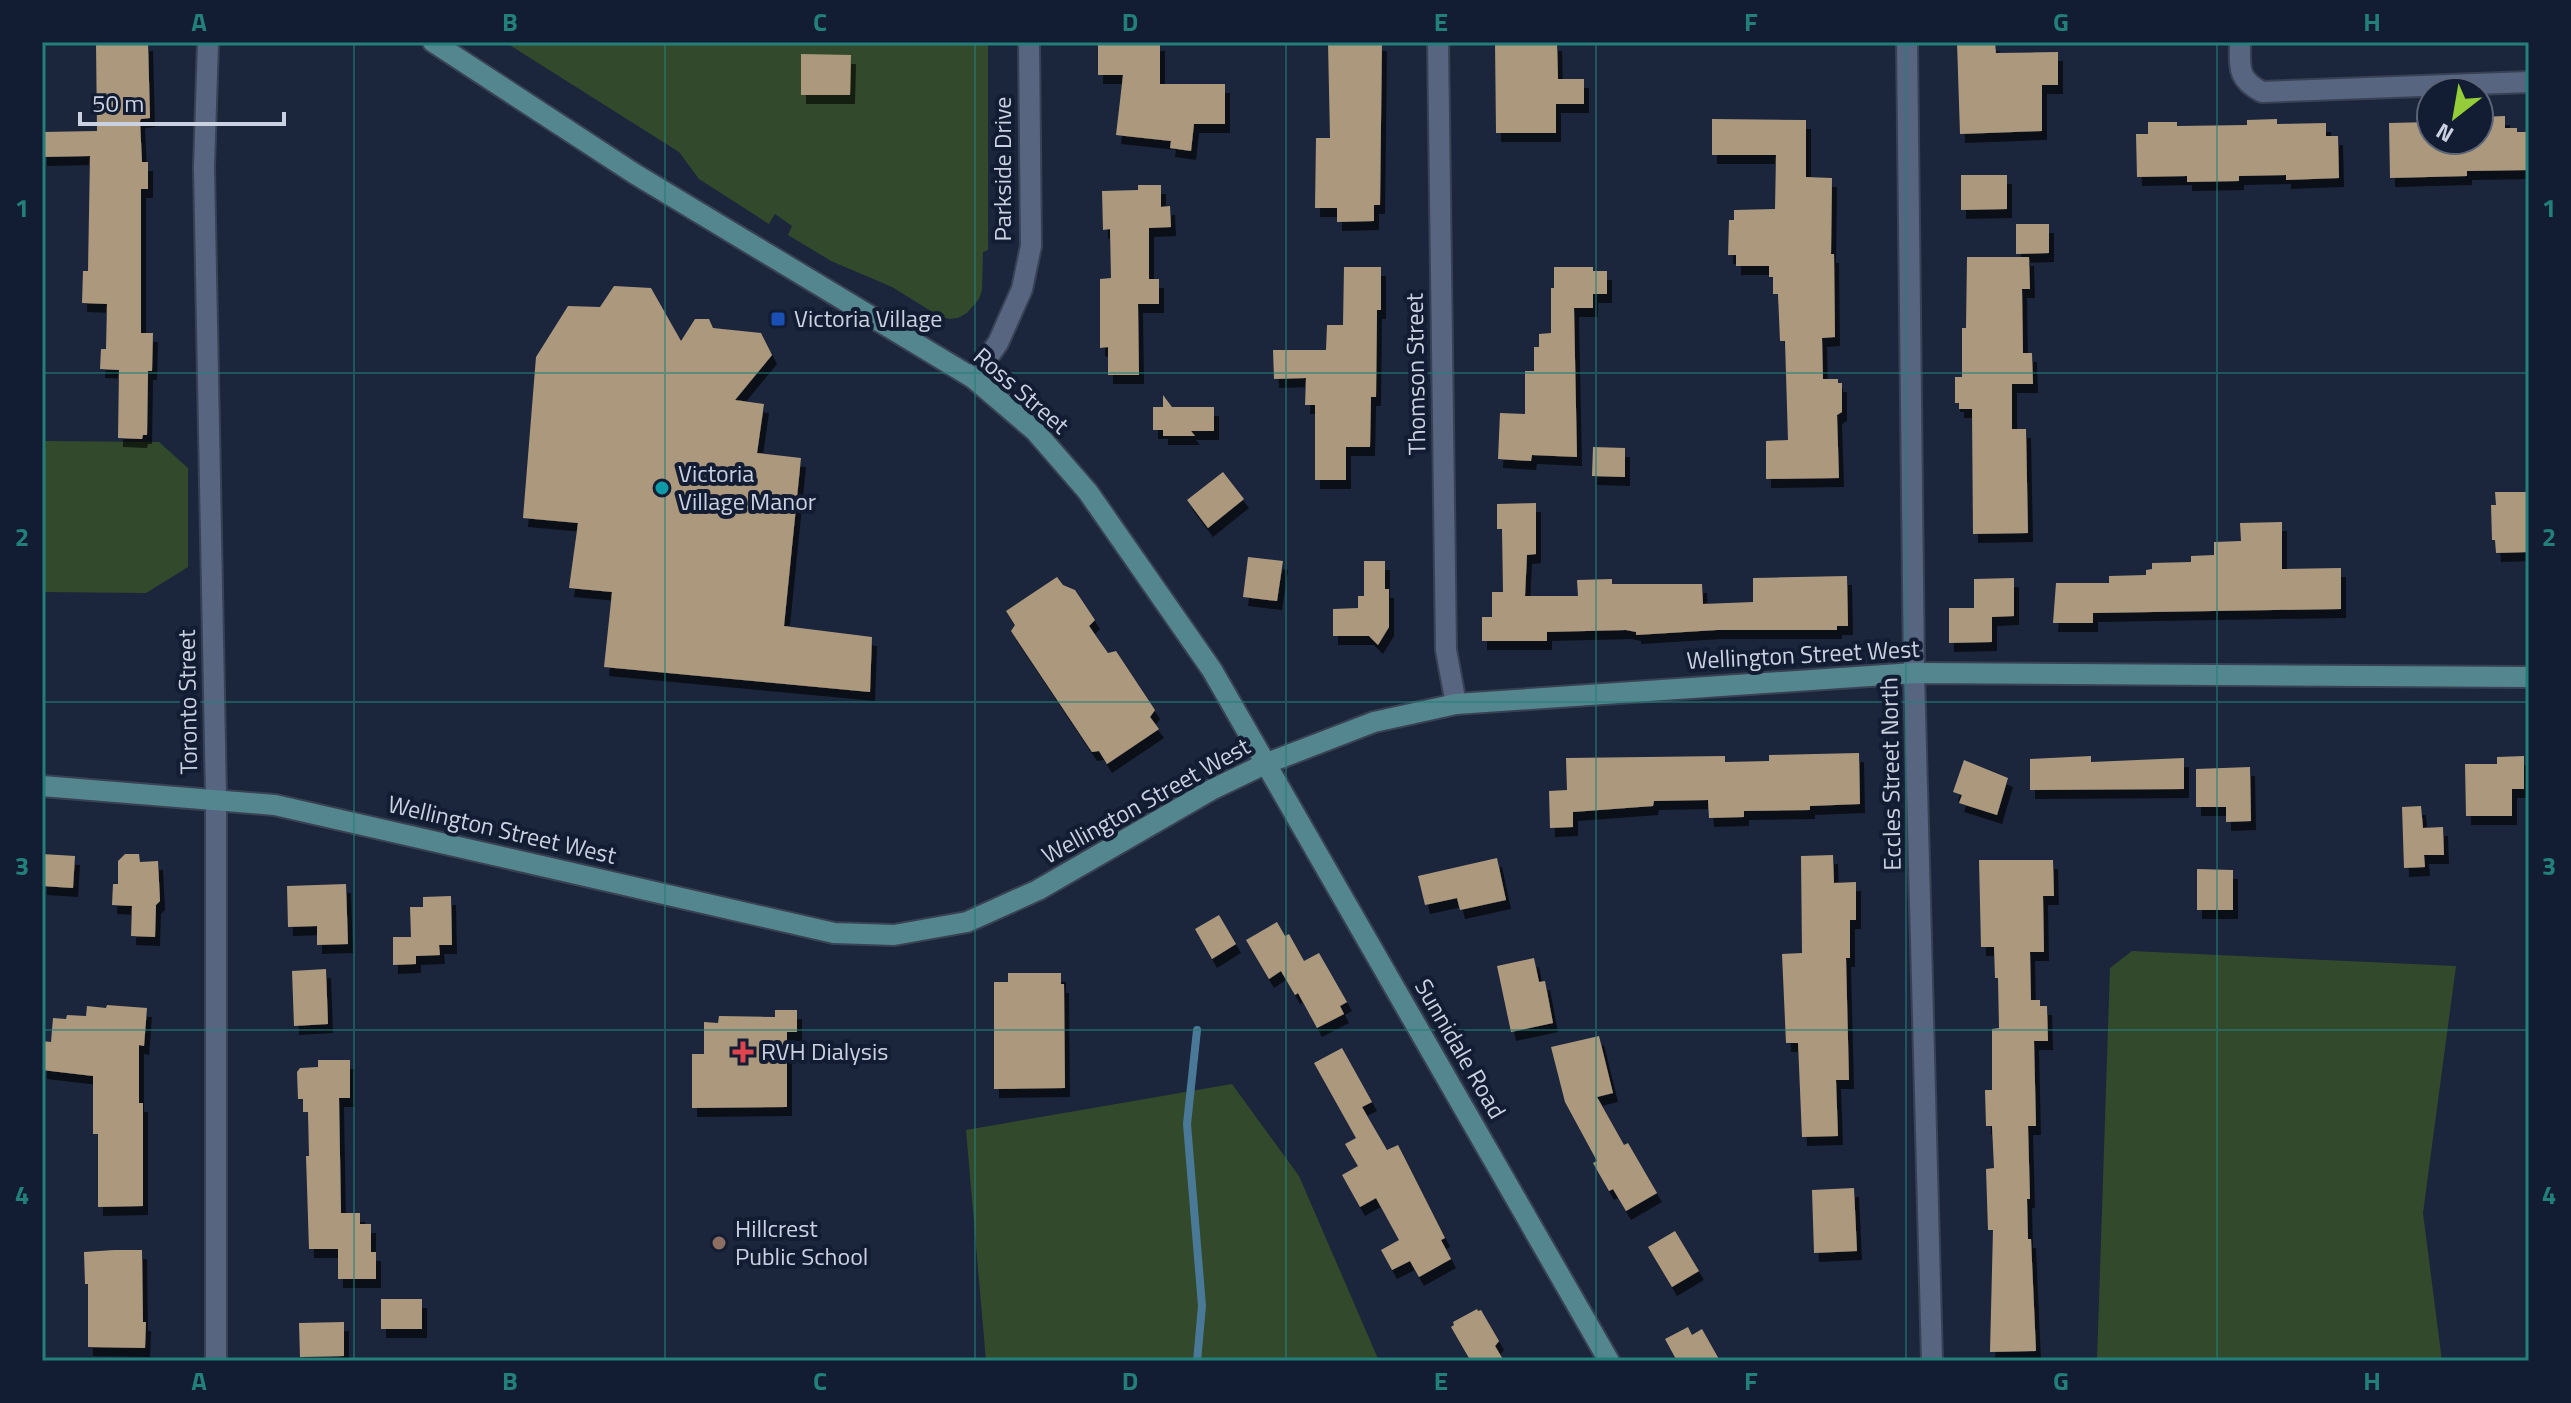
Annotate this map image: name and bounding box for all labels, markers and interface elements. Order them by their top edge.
text: A [191,2,207,41]
text: B [502,2,518,41]
text: C [813,2,827,41]
text: D [1122,2,1138,41]
text: E [1434,2,1448,41]
text: F [1744,2,1758,41]
text: G [2053,2,2069,41]
text: H [2363,2,2381,41]
scale bar [80,76,284,126]
north arrow [2415,76,2495,156]
text: 50 m [92,85,144,121]
street label: Parkside Drive [984,97,1020,241]
text: N [2429,115,2460,152]
text: 1 [15,188,29,227]
text: 1 [2542,188,2556,227]
street label: Thomson Street [1396,292,1434,455]
place label: Victoria Village [794,300,942,336]
marker: Victoria Village [769,310,787,328]
street label: Ross Street [966,338,1078,442]
place label: Victoria Village Manor [678,455,816,519]
marker: Victoria Village Manor [653,479,671,497]
text: 2 [15,517,29,556]
text: 2 [2542,517,2556,556]
street label: Toronto Street [168,629,206,775]
street label: Wellington Street West [1685,630,1921,678]
street label: Eccles Street North [1870,677,1910,871]
street label: Wellington Street West [1035,728,1257,872]
street label: Wellington Street West [384,785,621,873]
text: 3 [15,846,29,885]
text: 3 [2542,846,2556,885]
street label: Sunnidale Road [1406,972,1516,1125]
place label: RVH Dialysis [761,1033,888,1069]
marker: RVH Dialysis [732,1041,754,1063]
text: 4 [15,1175,29,1214]
text: 4 [2542,1175,2556,1214]
place label: Hillcrest Public School [735,1210,868,1274]
marker: Hillcrest Public School [710,1234,728,1252]
text: A [191,1361,207,1400]
text: B [502,1361,518,1400]
text: C [813,1361,827,1400]
text: D [1122,1361,1138,1400]
text: E [1434,1361,1448,1400]
text: F [1744,1361,1758,1400]
text: G [2053,1361,2069,1400]
text: H [2363,1361,2381,1400]

